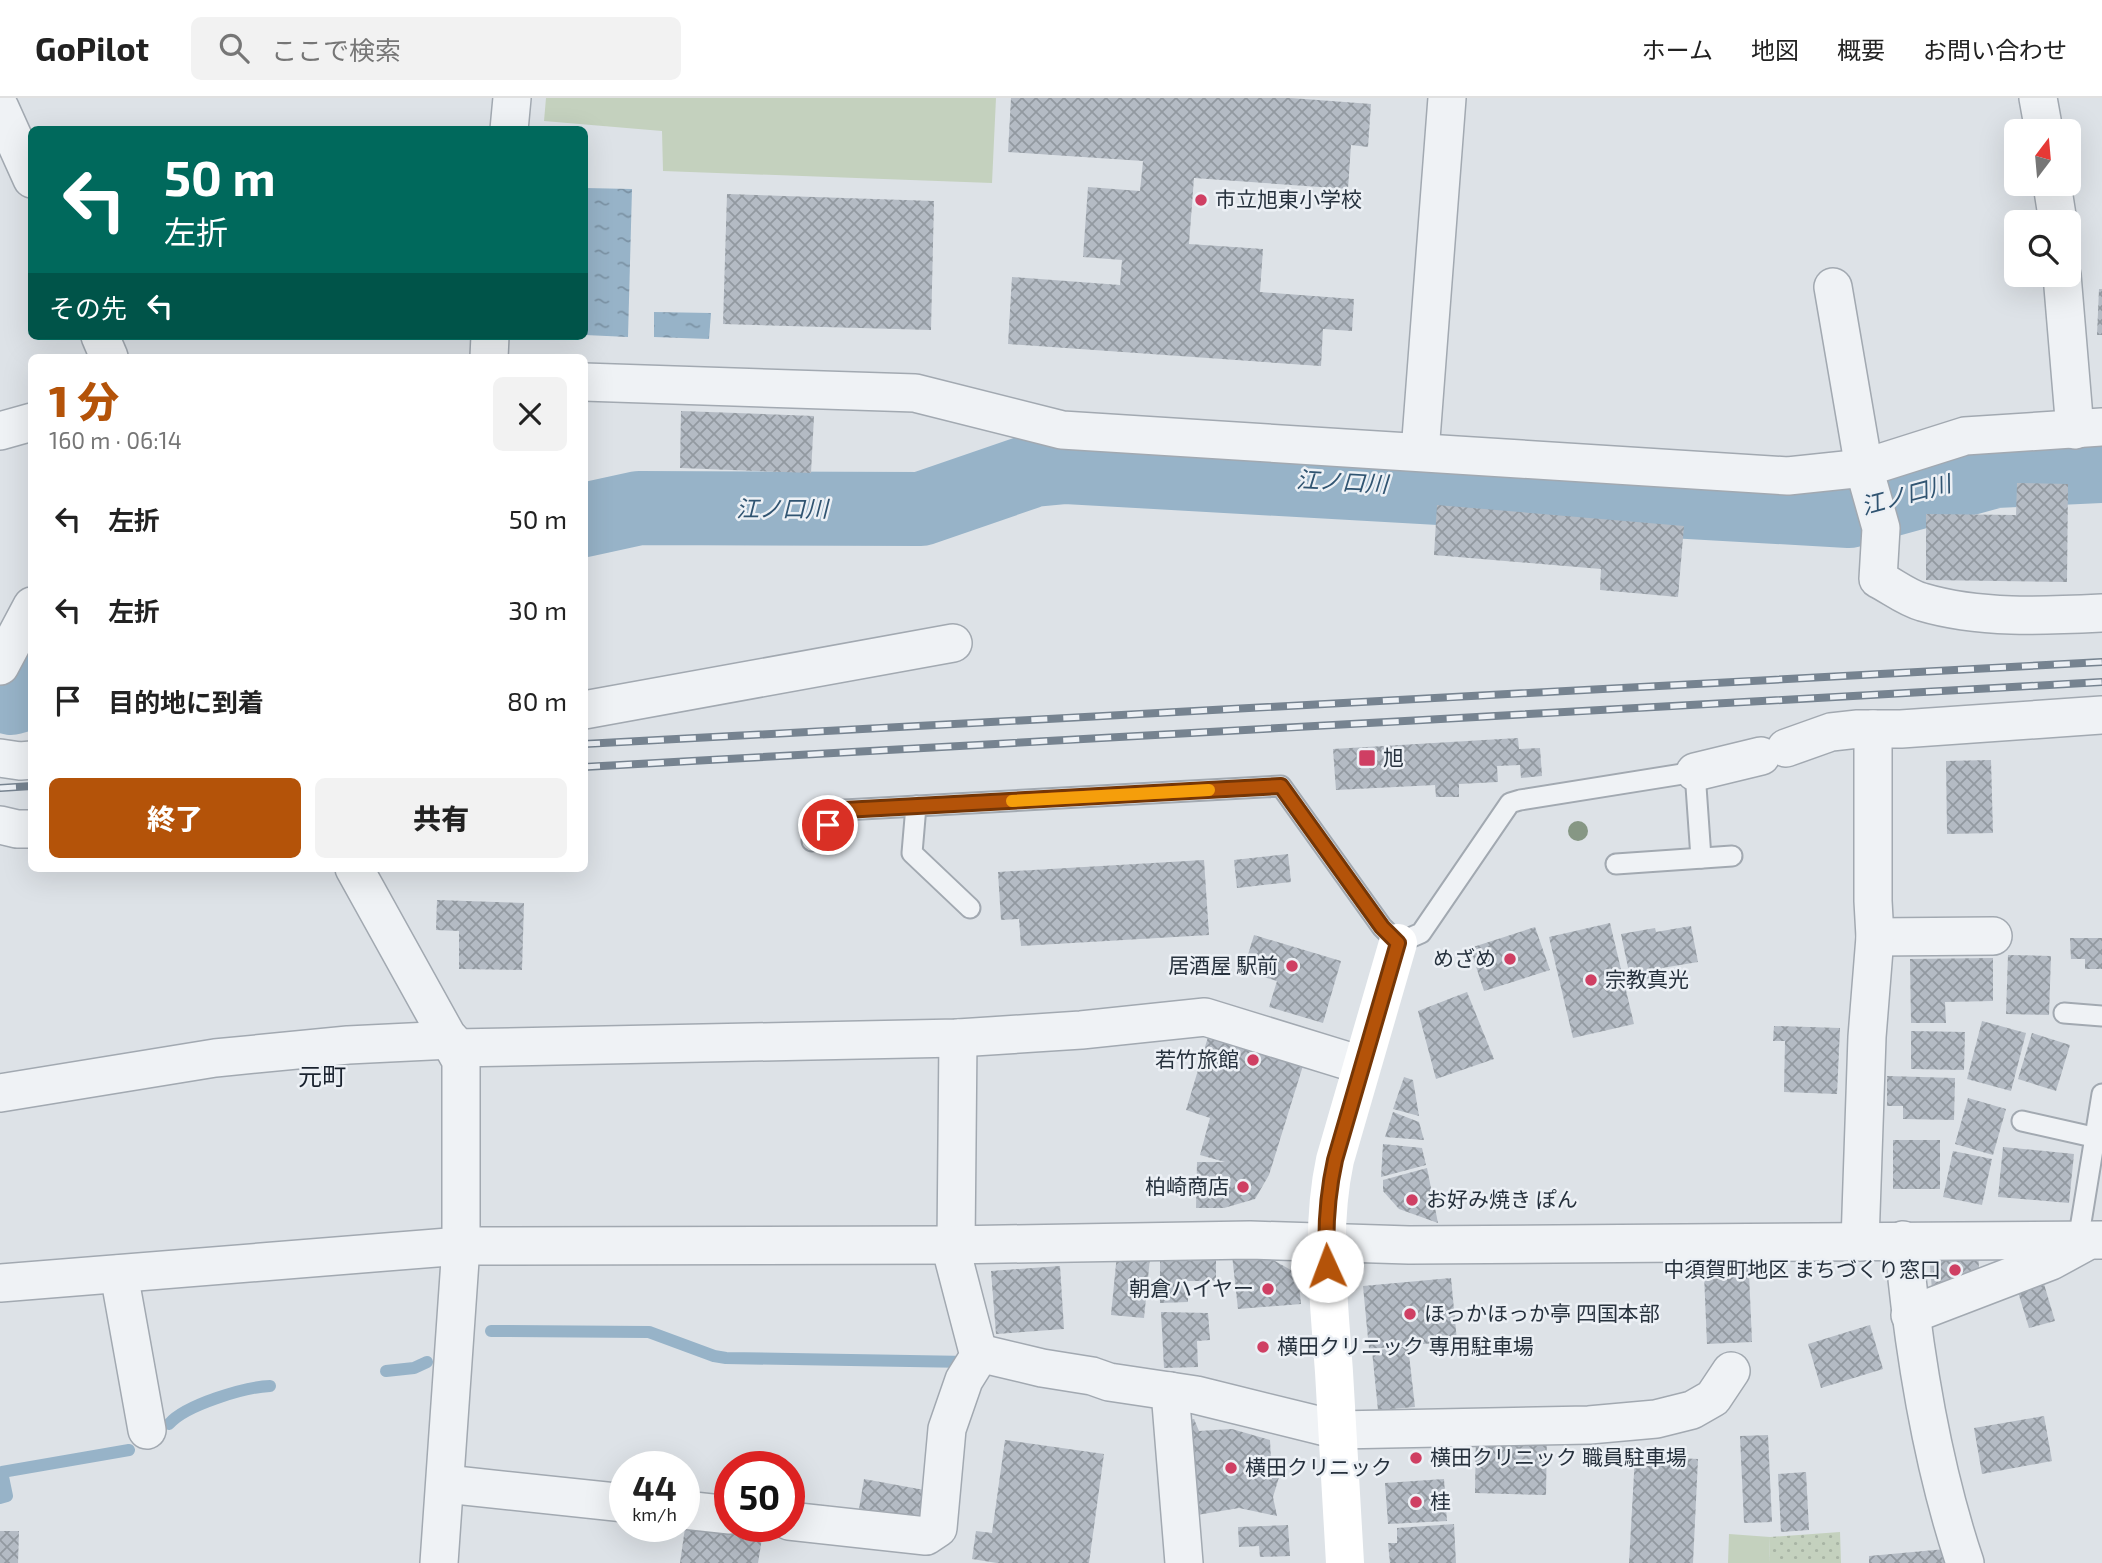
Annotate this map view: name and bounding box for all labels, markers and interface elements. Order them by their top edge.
search box [191,17,681,80]
text: GoPilot [35,28,149,68]
icon: search [215,29,253,67]
text: ここで検索 [271,34,401,65]
text: ホーム [1642,35,1713,64]
text: 地図 [1751,35,1799,64]
text: 概要 [1837,35,1885,64]
text: お問い合わせ [1923,35,2067,64]
north arrow [2004,119,2081,196]
map controls [2004,119,2081,287]
text: 50 m [164,147,276,206]
icon: left [49,154,140,245]
place label: 市立旭東小学校 [1215,186,1362,211]
marker: 市立旭東小学校 [1193,192,1209,208]
button: search [2004,210,2081,287]
text: 左折 [164,212,228,250]
icon: left [141,287,179,325]
text: その先 [49,292,127,323]
text: 1 分 [49,375,119,425]
button: close [493,377,567,451]
text: 160 m · 06:14 [49,426,182,454]
water label: 江ノ口川 [1295,465,1392,498]
water label: 江ノ口川 [1858,468,1957,519]
water label: 江ノ口川 [736,494,831,522]
icon: left [49,500,87,538]
text: 50 m [509,503,567,534]
text: 左折 [108,504,160,535]
icon: left [49,591,87,629]
text: 30 m [508,594,567,625]
text: 左折 [108,595,160,626]
icon: arrive [49,682,87,720]
text: 80 m [507,685,567,716]
text: 目的地に到着 [108,686,264,717]
place label: 旭 [1383,744,1404,769]
marker: 旭 [1357,748,1377,768]
button: 終了 [49,778,301,858]
button: 共有 [315,778,567,858]
pin [798,795,858,855]
icon: arrive [809,806,847,844]
place label: めざめ [1433,945,1496,970]
marker: めざめ [1502,951,1518,967]
place label: 居酒屋 駅前 [1168,952,1278,977]
marker: 居酒屋 駅前 [1284,958,1300,974]
place label: 宗教真光 [1605,966,1689,991]
marker: 宗教真光 [1583,972,1599,988]
place label: 若竹旅館 [1155,1046,1239,1071]
marker: 若竹旅館 [1245,1052,1261,1068]
district label: 元町 [298,1061,346,1090]
place label: 柏崎商店 [1145,1173,1229,1198]
marker: 柏崎商店 [1235,1179,1251,1195]
place label: お好み焼き ぽん [1426,1186,1578,1211]
marker: お好み焼き ぽん [1404,1192,1420,1208]
position arrow [1290,1229,1364,1303]
place label: 中須賀町地区 まちづくり窓口 [1663,1256,1941,1281]
marker: 中須賀町地区 まちづくり窓口 [1947,1262,1963,1278]
place label: 朝倉ハイヤー [1129,1275,1254,1300]
marker: 朝倉ハイヤー [1260,1281,1276,1297]
place label: ほっかほっか亭 四国本部 [1424,1300,1660,1325]
marker: ほっかほっか亭 四国本部 [1402,1306,1418,1322]
place label: 横田クリニック 専用駐車場 [1277,1333,1534,1358]
marker: 横田クリニック 専用駐車場 [1255,1339,1271,1355]
place label: 横田クリニック 職員駐車場 [1430,1444,1687,1469]
marker: 横田クリニック 職員駐車場 [1408,1450,1424,1466]
speed limit sign: 50 [714,1451,805,1542]
place label: 横田クリニック [1245,1454,1392,1479]
marker: 横田クリニック [1223,1460,1239,1476]
text: 44 [632,1466,677,1508]
place label: 桂 [1430,1488,1451,1513]
marker: 桂 [1408,1494,1424,1510]
text: km/h [632,1503,677,1525]

